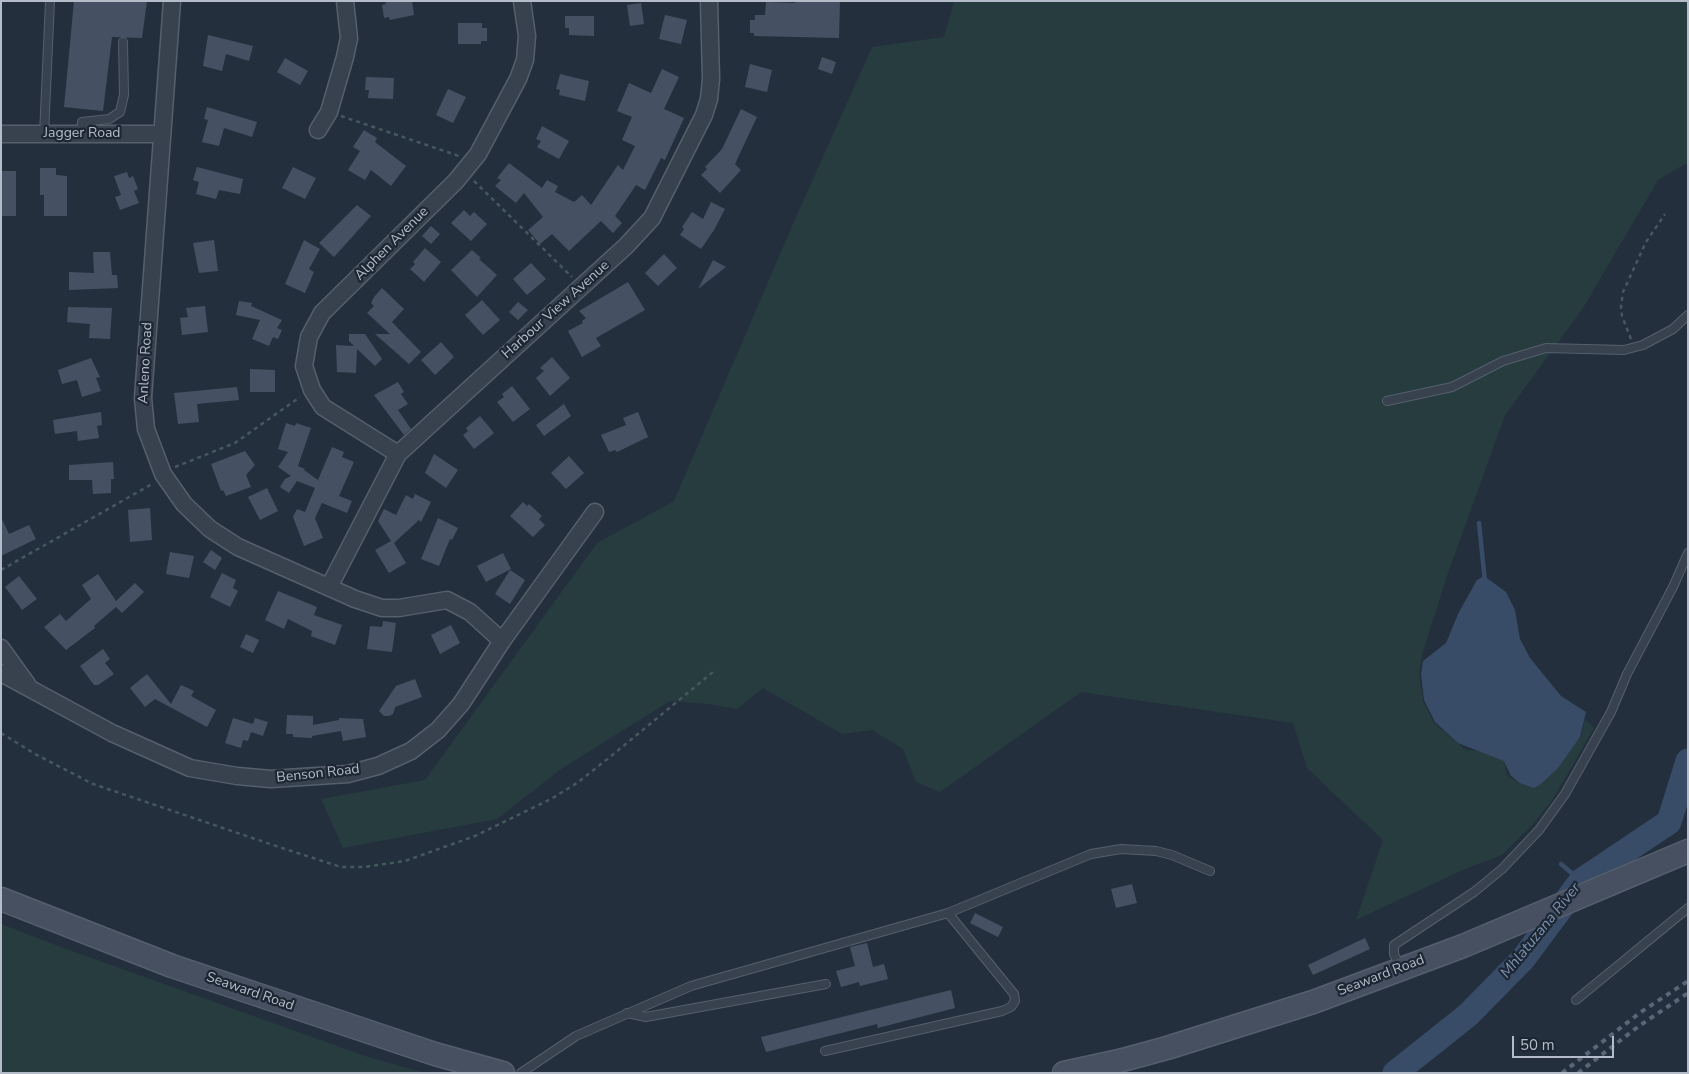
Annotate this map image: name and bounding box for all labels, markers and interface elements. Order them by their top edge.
street label: Jagger Road [44,126,120,142]
street label: Alphen Avenue [352,204,432,284]
street label: Harbour View Avenue [499,257,613,363]
street label: Anleno Road [135,322,157,404]
street label: Benson Road [276,761,360,787]
water label: Mhlatuzana River [1497,880,1585,982]
street label: Seaward Road [1335,952,1427,1000]
street label: Seaward Road [204,969,296,1015]
scale bar [1514,1026,1616,1058]
text: 50 m [1520,1035,1555,1055]

